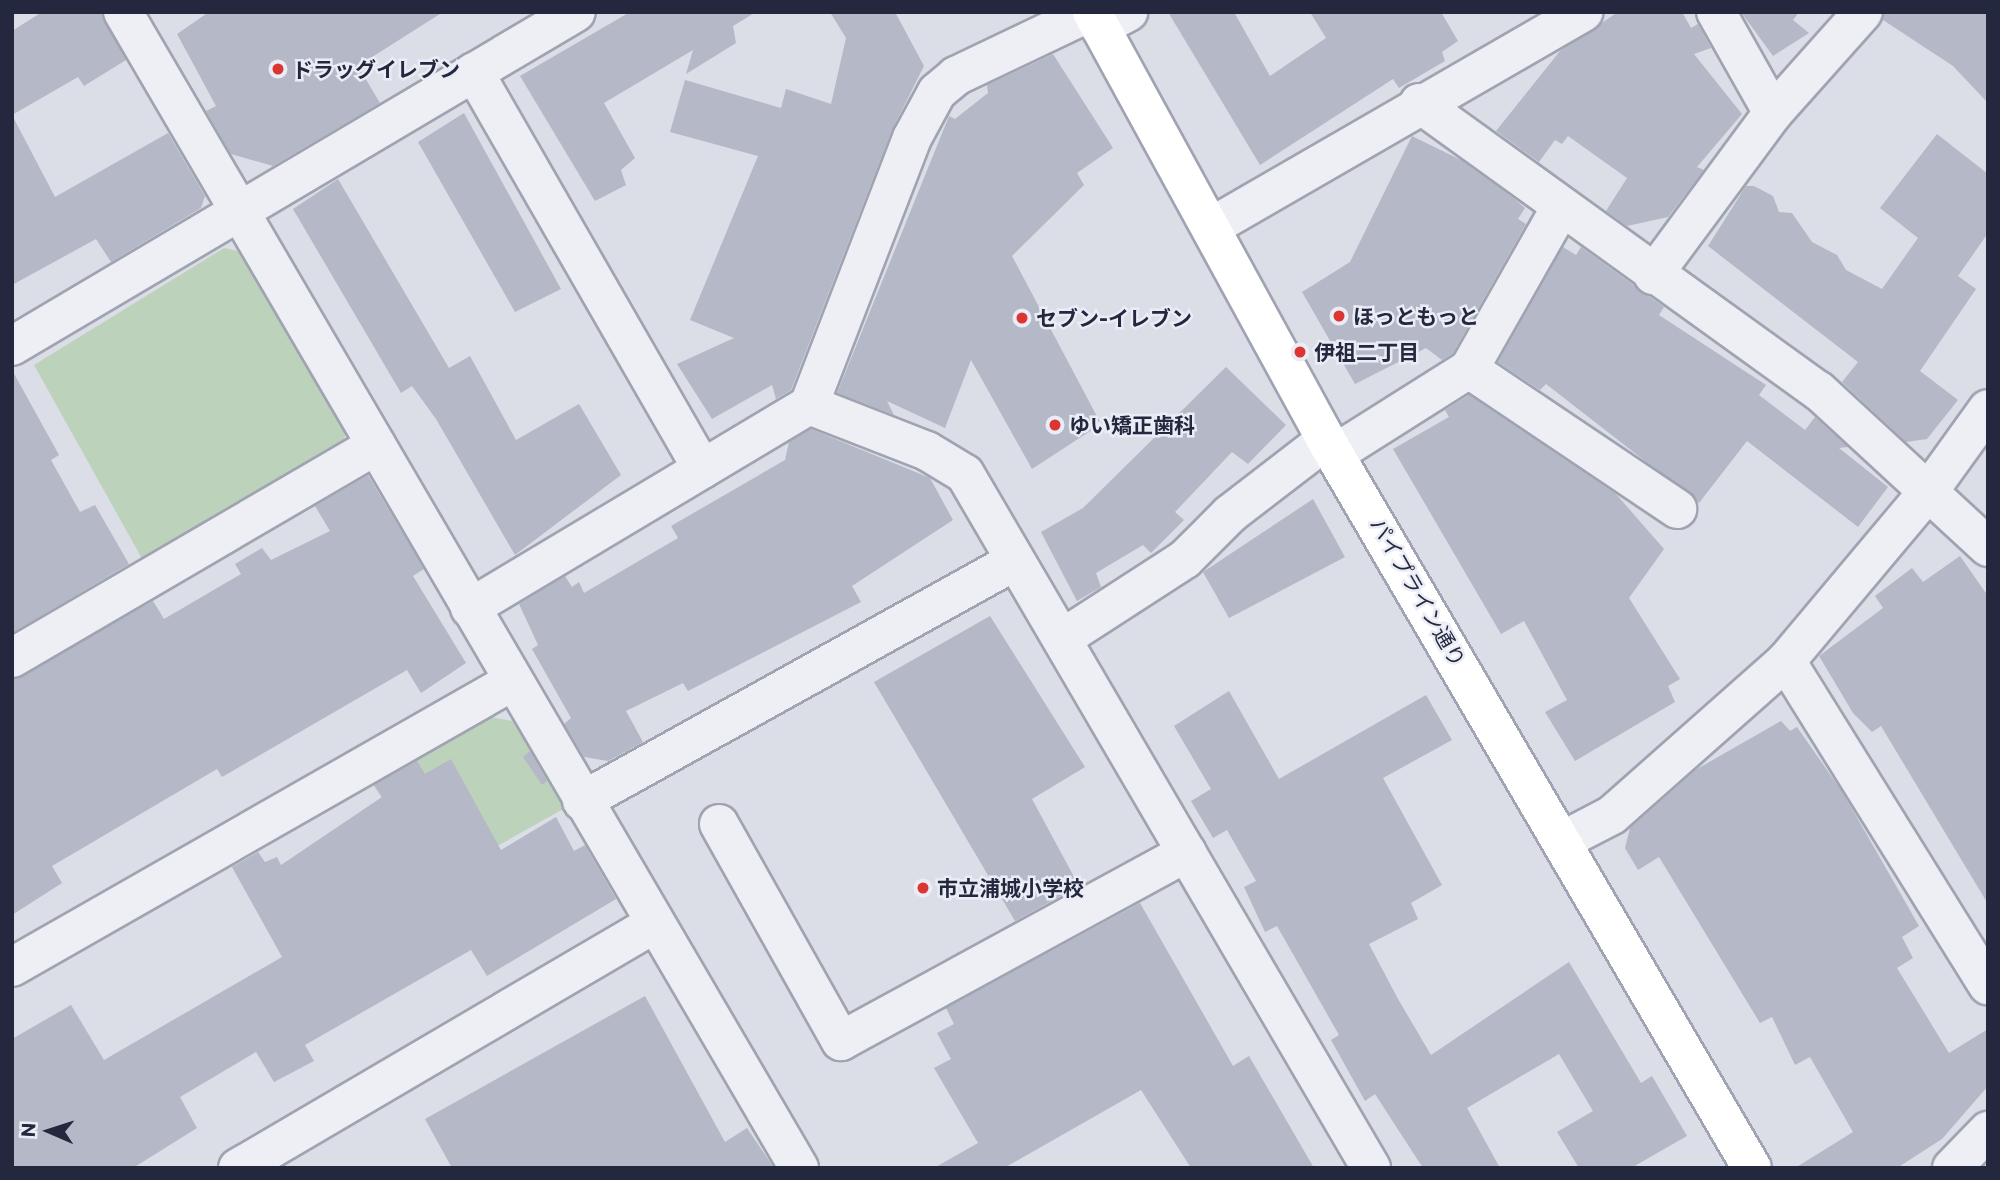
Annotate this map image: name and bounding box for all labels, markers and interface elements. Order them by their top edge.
place label: ドラッグイレブン [292,56,460,82]
marker: ドラッグイレブン [270,61,286,77]
place label: ほっともっと [1353,303,1479,329]
place label: セブン-イレブン [1036,305,1192,331]
marker: ほっともっと [1331,308,1347,324]
marker: セブン-イレブン [1014,310,1030,326]
place label: 伊祖二丁目 [1314,339,1419,365]
marker: 伊祖二丁目 [1292,344,1308,360]
place label: ゆい矯正歯科 [1069,412,1195,438]
marker: ゆい矯正歯科 [1047,417,1063,433]
street label: パイプライン通り [1365,513,1471,671]
place label: 市立浦城小学校 [937,875,1084,901]
marker: 市立浦城小学校 [915,880,931,896]
north arrow [14,1096,84,1166]
text: N [16,1122,39,1138]

